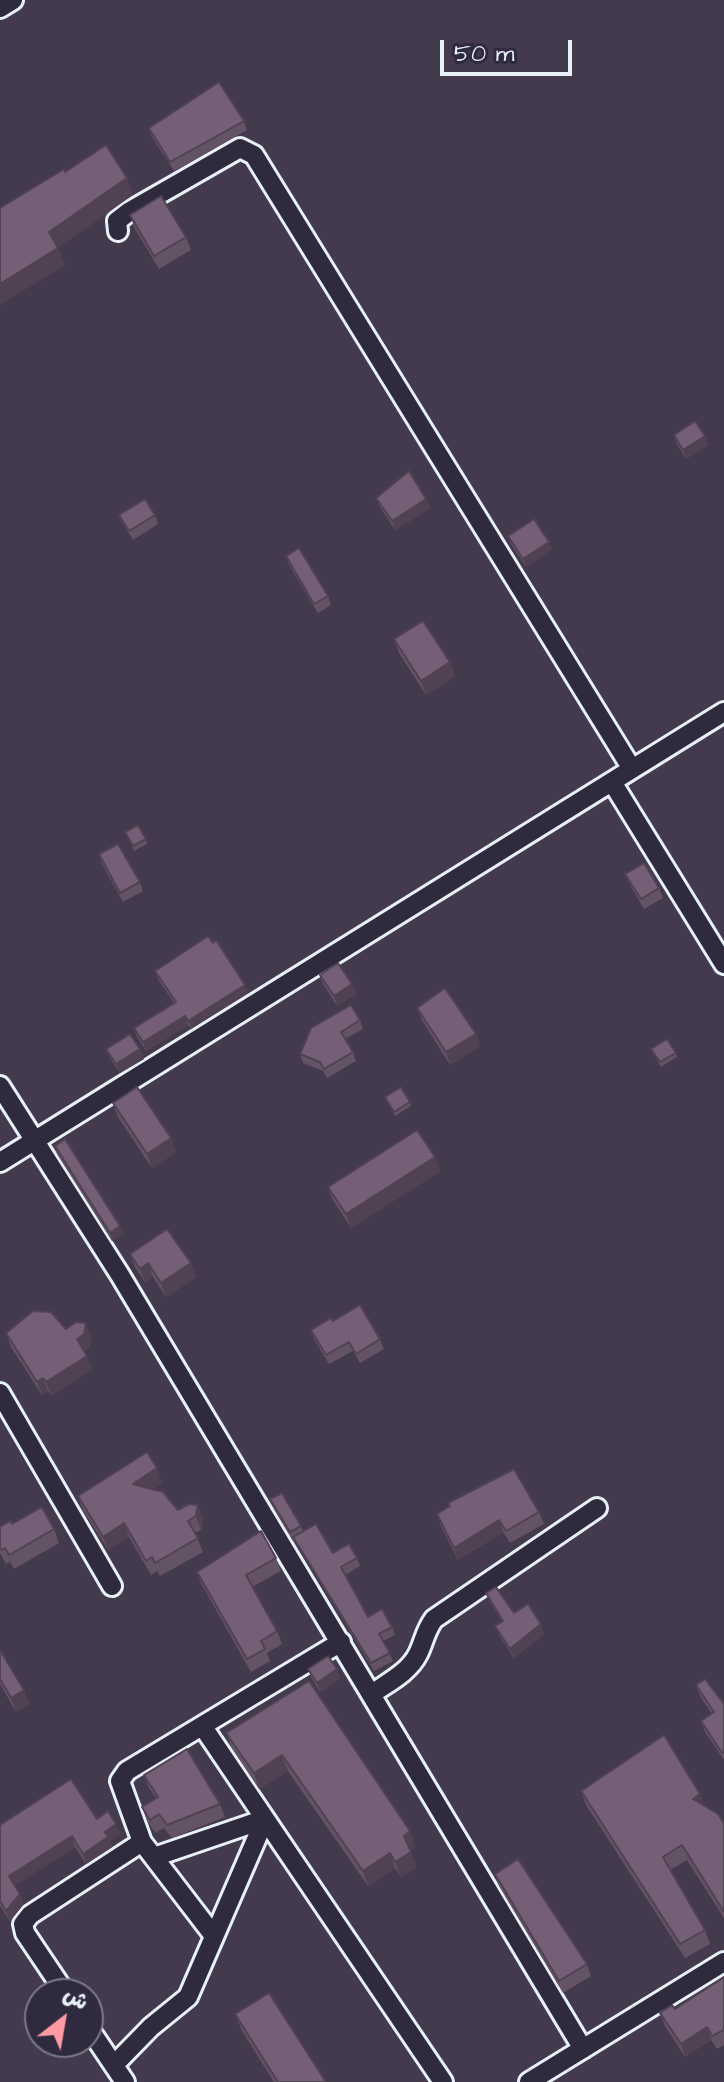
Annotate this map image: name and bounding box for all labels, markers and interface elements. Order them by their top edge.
scale bar [444,24,576,74]
text: 50 m [454,37,514,71]
north arrow [24,1978,104,2058]
text: ش [57,1979,94,2018]

